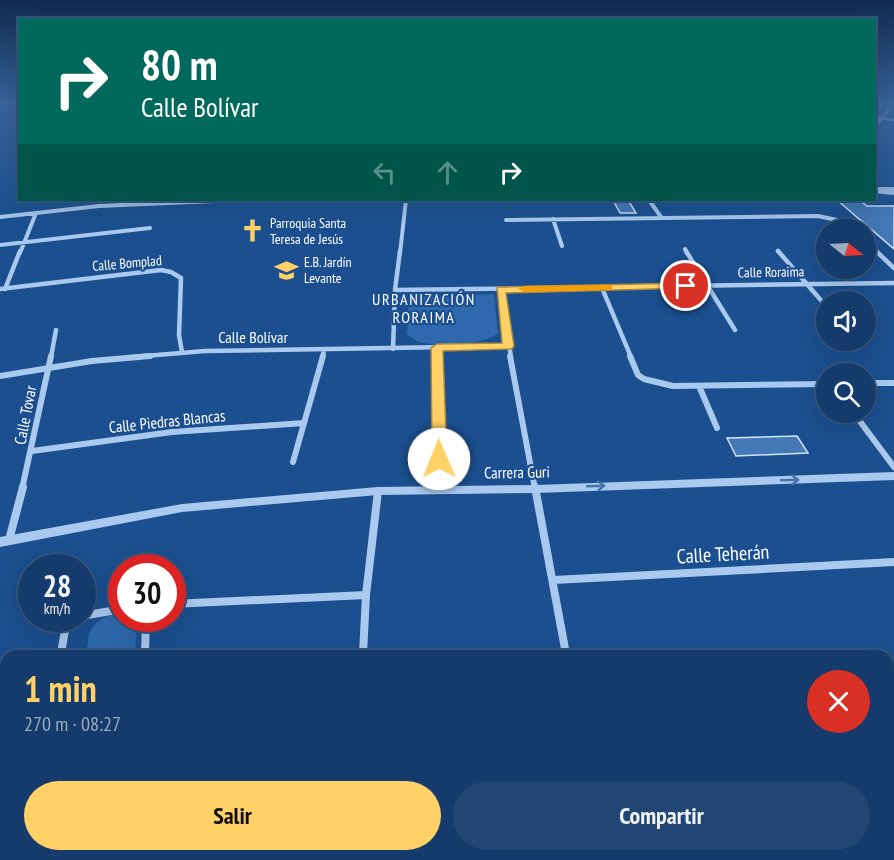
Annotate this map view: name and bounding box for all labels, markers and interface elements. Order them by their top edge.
text: 80 m [141,37,218,92]
icon: right [42,42,120,120]
text: Calle Bolívar [141,90,258,124]
icon: left [368,156,401,189]
icon: ahead [431,156,464,189]
icon: right [494,156,527,189]
place label: Parroquia Santa Teresa de Jesús [270,214,346,248]
church icon: Parroquia Santa Teresa de Jesús [239,218,265,244]
north arrow [816,219,876,279]
map controls [816,219,876,423]
street label: Calle Bomplad [91,251,163,275]
place label: E.B. Jardín Levante [304,253,352,287]
school or university icon: E.B. Jardín Levante [273,257,299,283]
pin [660,260,711,311]
street label: Calle Roraima [738,262,804,282]
icon: arrive [669,269,702,302]
district label: URBANIZACIÓN RORAIMA [372,289,476,327]
button: sound [816,291,876,351]
street label: Calle Bolívar [218,327,288,347]
button: search [816,363,876,423]
street label: Calle Tovar [9,383,41,446]
street label: Calle Piedras Blancas [108,405,226,437]
position arrow [407,427,471,491]
street label: Carrera Guri [484,461,550,483]
one-way arrow [780,474,800,485]
one-way arrow [585,481,605,492]
street label: Calle Teherán [676,539,770,569]
speed limit sign: 30 [108,554,186,632]
text: 28 [43,566,71,605]
text: km/h [44,599,70,618]
text: 1 min [24,665,97,712]
button: close [807,670,870,733]
text: 270 m · 08:27 [24,711,121,737]
button: Salir [24,781,441,850]
button: Compartir [453,781,870,850]

